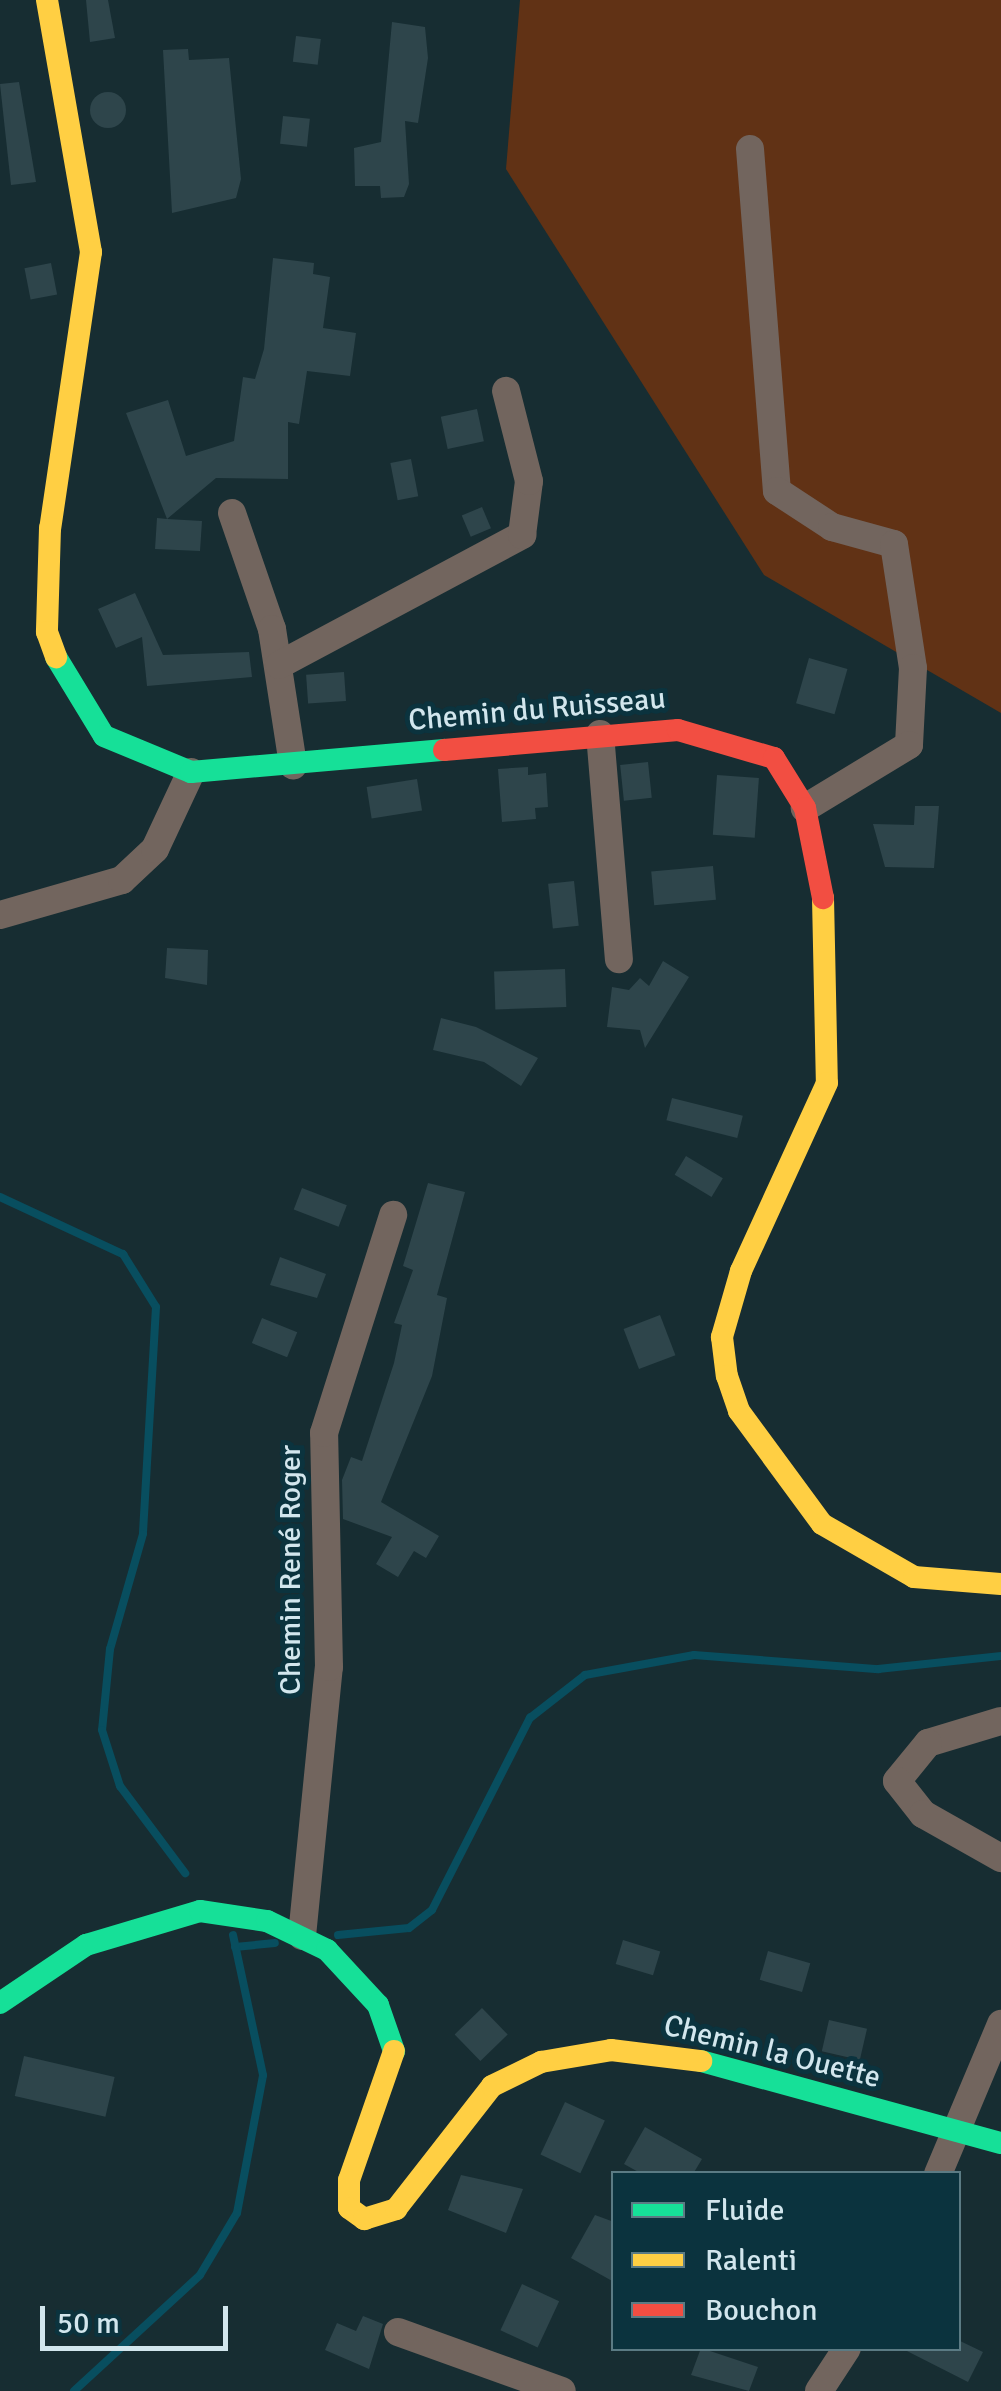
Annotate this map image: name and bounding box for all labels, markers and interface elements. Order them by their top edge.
street label: Chemin du Ruisseau [407,681,667,739]
street label: Chemin René Roger [273,1445,309,1695]
street label: Chemin la Ouette [660,2008,884,2096]
legend [611,2171,961,2351]
text: Fluide [705,2192,784,2229]
text: Ralenti [705,2242,797,2279]
scale bar [45,2286,232,2348]
text: Bouchon [705,2292,818,2329]
text: 50 m [57,2305,120,2342]

